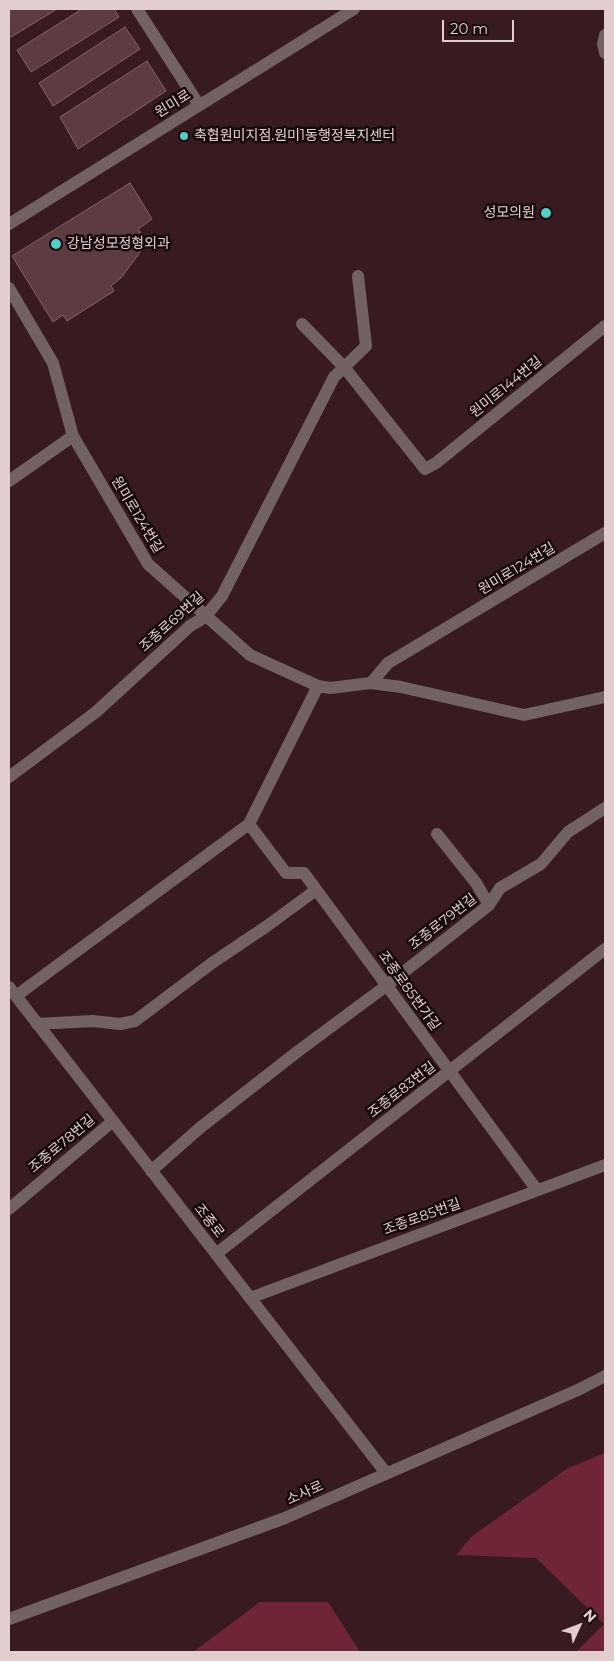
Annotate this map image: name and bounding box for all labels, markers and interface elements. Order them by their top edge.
scale bar [444,10,516,42]
text: 20 m [450,19,488,38]
street label: 원미로 [152,87,194,121]
place label: 축협원미지점.원미1동행정복지센터 [194,128,395,144]
marker: 축협원미지점.원미1동행정복지센터 [178,130,190,142]
place label: 성모의원 [483,205,535,221]
marker: 성모의원 [539,206,553,220]
place label: 강남성모정형외과 [67,236,170,252]
marker: 강남성모정형외과 [49,237,63,251]
street label: 원미로144번길 [467,353,545,421]
street label: 원미로124번길 [108,474,166,556]
street label: 원미로124번길 [476,540,558,598]
street label: 조종로69번길 [136,589,208,655]
street label: 조종로79번길 [406,890,480,954]
street label: 조종로85번가길 [375,948,443,1034]
street label: 조종로83번길 [365,1058,439,1122]
street label: 조종로78번길 [25,1111,99,1177]
street label: 조종로85번길 [381,1195,463,1239]
street label: 조종로 [190,1201,228,1241]
street label: 소사로 [284,1477,326,1509]
north arrow [554,1601,604,1651]
text: N [580,1605,600,1626]

